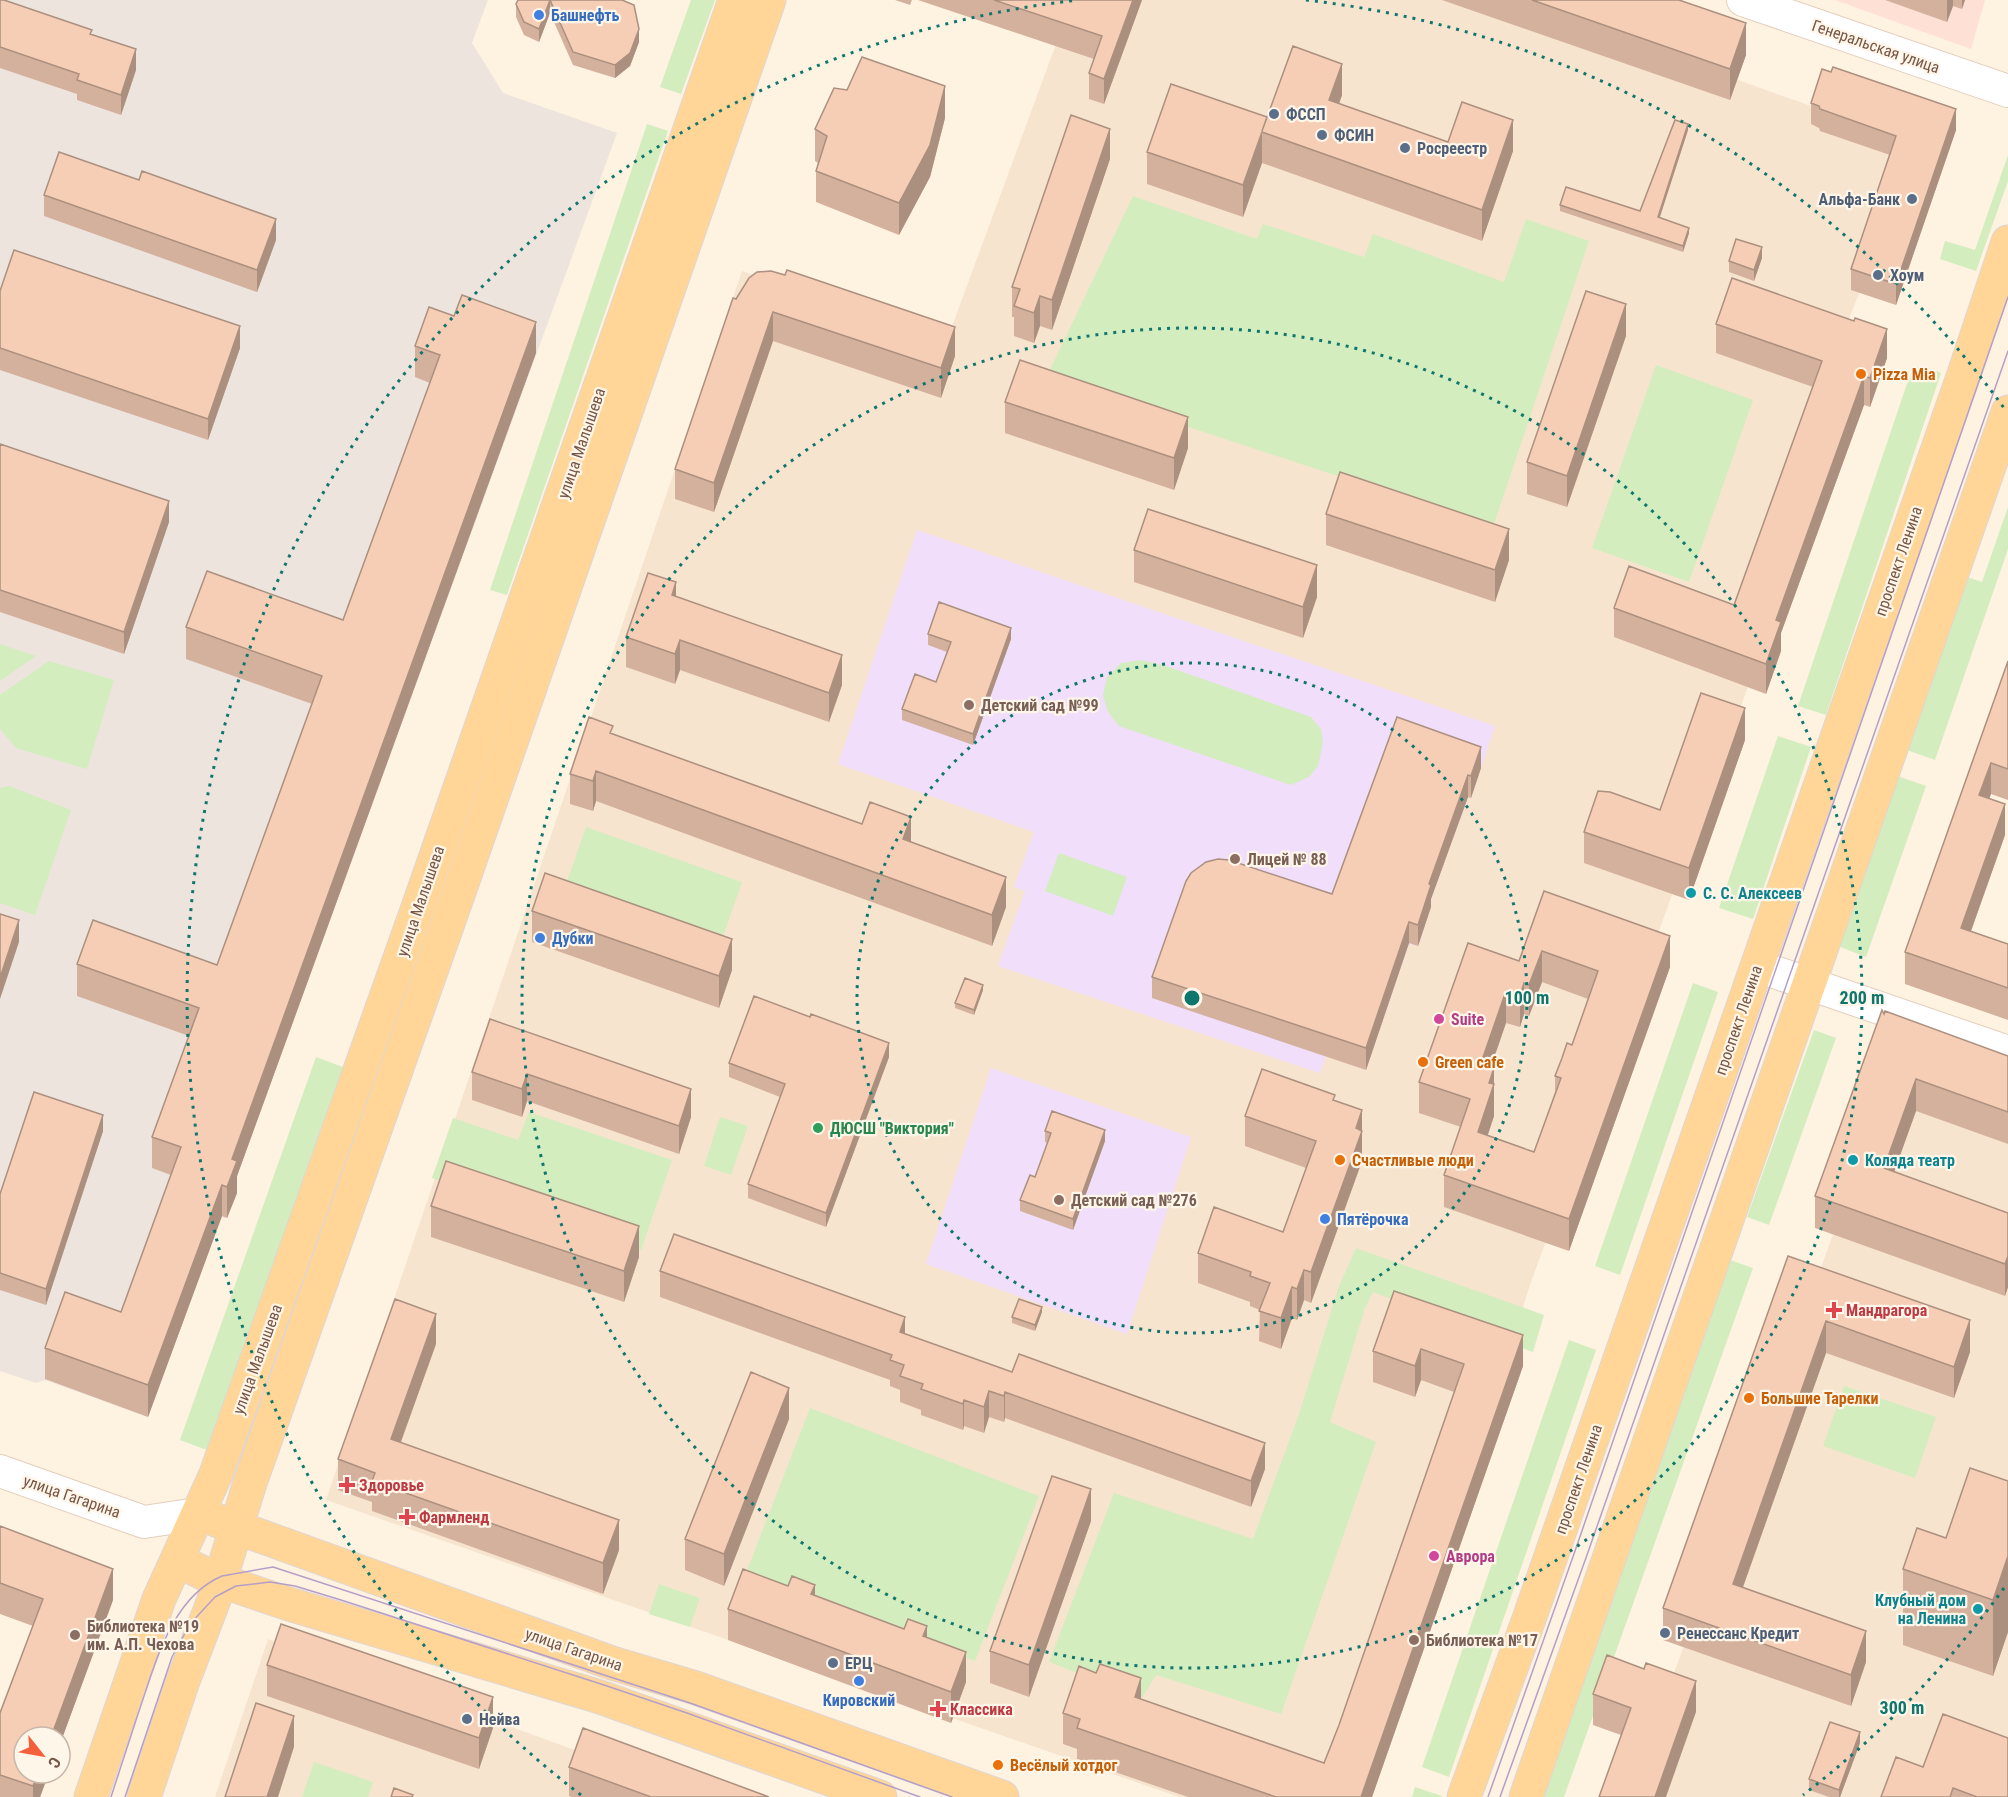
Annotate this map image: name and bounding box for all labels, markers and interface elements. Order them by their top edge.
place label: Башнефть [551,6,620,25]
marker: Башнефть [532,8,546,22]
street label: Генеральская улица [1810,16,1942,77]
place label: ФССП [1286,105,1326,124]
marker: ФССП [1267,107,1281,121]
place label: ФСИН [1334,126,1374,145]
marker: ФСИН [1315,128,1329,142]
place label: Росреестр [1417,139,1487,158]
marker: Росреестр [1398,141,1412,155]
place label: Альфа-Банк [1819,190,1900,209]
marker: Альфа-Банк [1905,192,1919,206]
place label: Хоум [1890,266,1924,285]
marker: Хоум [1871,268,1885,282]
place label: Pizza Mia [1873,365,1936,384]
marker: Pizza Mia [1854,367,1868,381]
street label: улица Малышева [554,385,609,501]
street label: проспект Ленина [1871,504,1926,618]
place label: Детский сад №99 [981,696,1099,715]
marker: Детский сад №99 [962,698,976,712]
street label: улица Малышева [393,843,448,959]
place label: Лицей № 88 [1247,850,1327,869]
marker: Лицей № 88 [1228,852,1242,866]
place label: С. С. Алексеев [1703,884,1802,903]
marker: С. С. Алексеев [1684,886,1698,900]
place label: Дубки [552,929,594,948]
marker: Дубки [533,931,547,945]
street label: проспект Ленина [1711,963,1766,1077]
text: 100 m [1505,987,1549,1008]
text: 200 m [1840,987,1884,1008]
centre of rings [1182,988,1202,1008]
place label: Suite [1451,1010,1484,1029]
marker: Suite [1432,1012,1446,1026]
place label: Green cafe [1435,1053,1504,1072]
marker: Green cafe [1416,1055,1430,1069]
place label: ДЮСШ "Виктория" [830,1119,954,1138]
marker: ДЮСШ "Виктория" [811,1121,825,1135]
place label: Счастливые люди [1352,1151,1474,1170]
place label: Коляда театр [1865,1151,1955,1170]
marker: Счастливые люди [1333,1153,1347,1167]
marker: Коляда театр [1846,1153,1860,1167]
place label: Детский сад №276 [1071,1191,1197,1210]
marker: Детский сад №276 [1052,1193,1066,1207]
place label: Пятёрочка [1337,1210,1409,1229]
marker: Пятёрочка [1318,1212,1332,1226]
place label: Мандрагора [1846,1301,1928,1320]
street label: улица Малышева [229,1302,286,1417]
marker: Мандрагора [1827,1303,1841,1317]
place label: Большие Тарелки [1761,1389,1878,1408]
marker: Большие Тарелки [1742,1391,1756,1405]
street label: проспект Ленина [1551,1422,1606,1536]
street label: улица Гагарина [21,1471,123,1522]
place label: Здоровье [359,1476,424,1495]
marker: Здоровье [340,1478,354,1492]
place label: Фармленд [419,1508,489,1527]
marker: Фармленд [400,1510,414,1524]
place label: Аврора [1446,1547,1495,1566]
marker: Аврора [1427,1549,1441,1563]
place label: Клубный дом на Ленина [1875,1591,1966,1628]
marker: Клубный дом на Ленина [1971,1602,1985,1616]
place label: Библиотека №19 им. А.П. Чехова [87,1617,199,1654]
street label: улица Гагарина [523,1624,625,1675]
place label: Ренессанс Кредит [1677,1624,1799,1643]
marker: Ренессанс Кредит [1658,1626,1672,1640]
marker: Библиотека №19 им. А.П. Чехова [68,1628,82,1642]
place label: Библиотека №17 [1426,1631,1538,1650]
marker: Библиотека №17 [1407,1633,1421,1647]
place label: ЕРЦ [845,1654,873,1673]
marker: ЕРЦ [826,1656,840,1670]
marker: Кировский [852,1674,866,1688]
place label: Кировский [823,1691,895,1710]
text: 300 m [1880,1697,1924,1718]
place label: Классика [950,1700,1013,1719]
marker: Классика [931,1702,945,1716]
place label: Нейва [479,1710,520,1729]
marker: Нейва [460,1712,474,1726]
north arrow [12,1725,72,1785]
text: С [44,1754,65,1771]
place label: Весёлый хотдог [1010,1756,1118,1775]
marker: Весёлый хотдог [991,1758,1005,1772]

